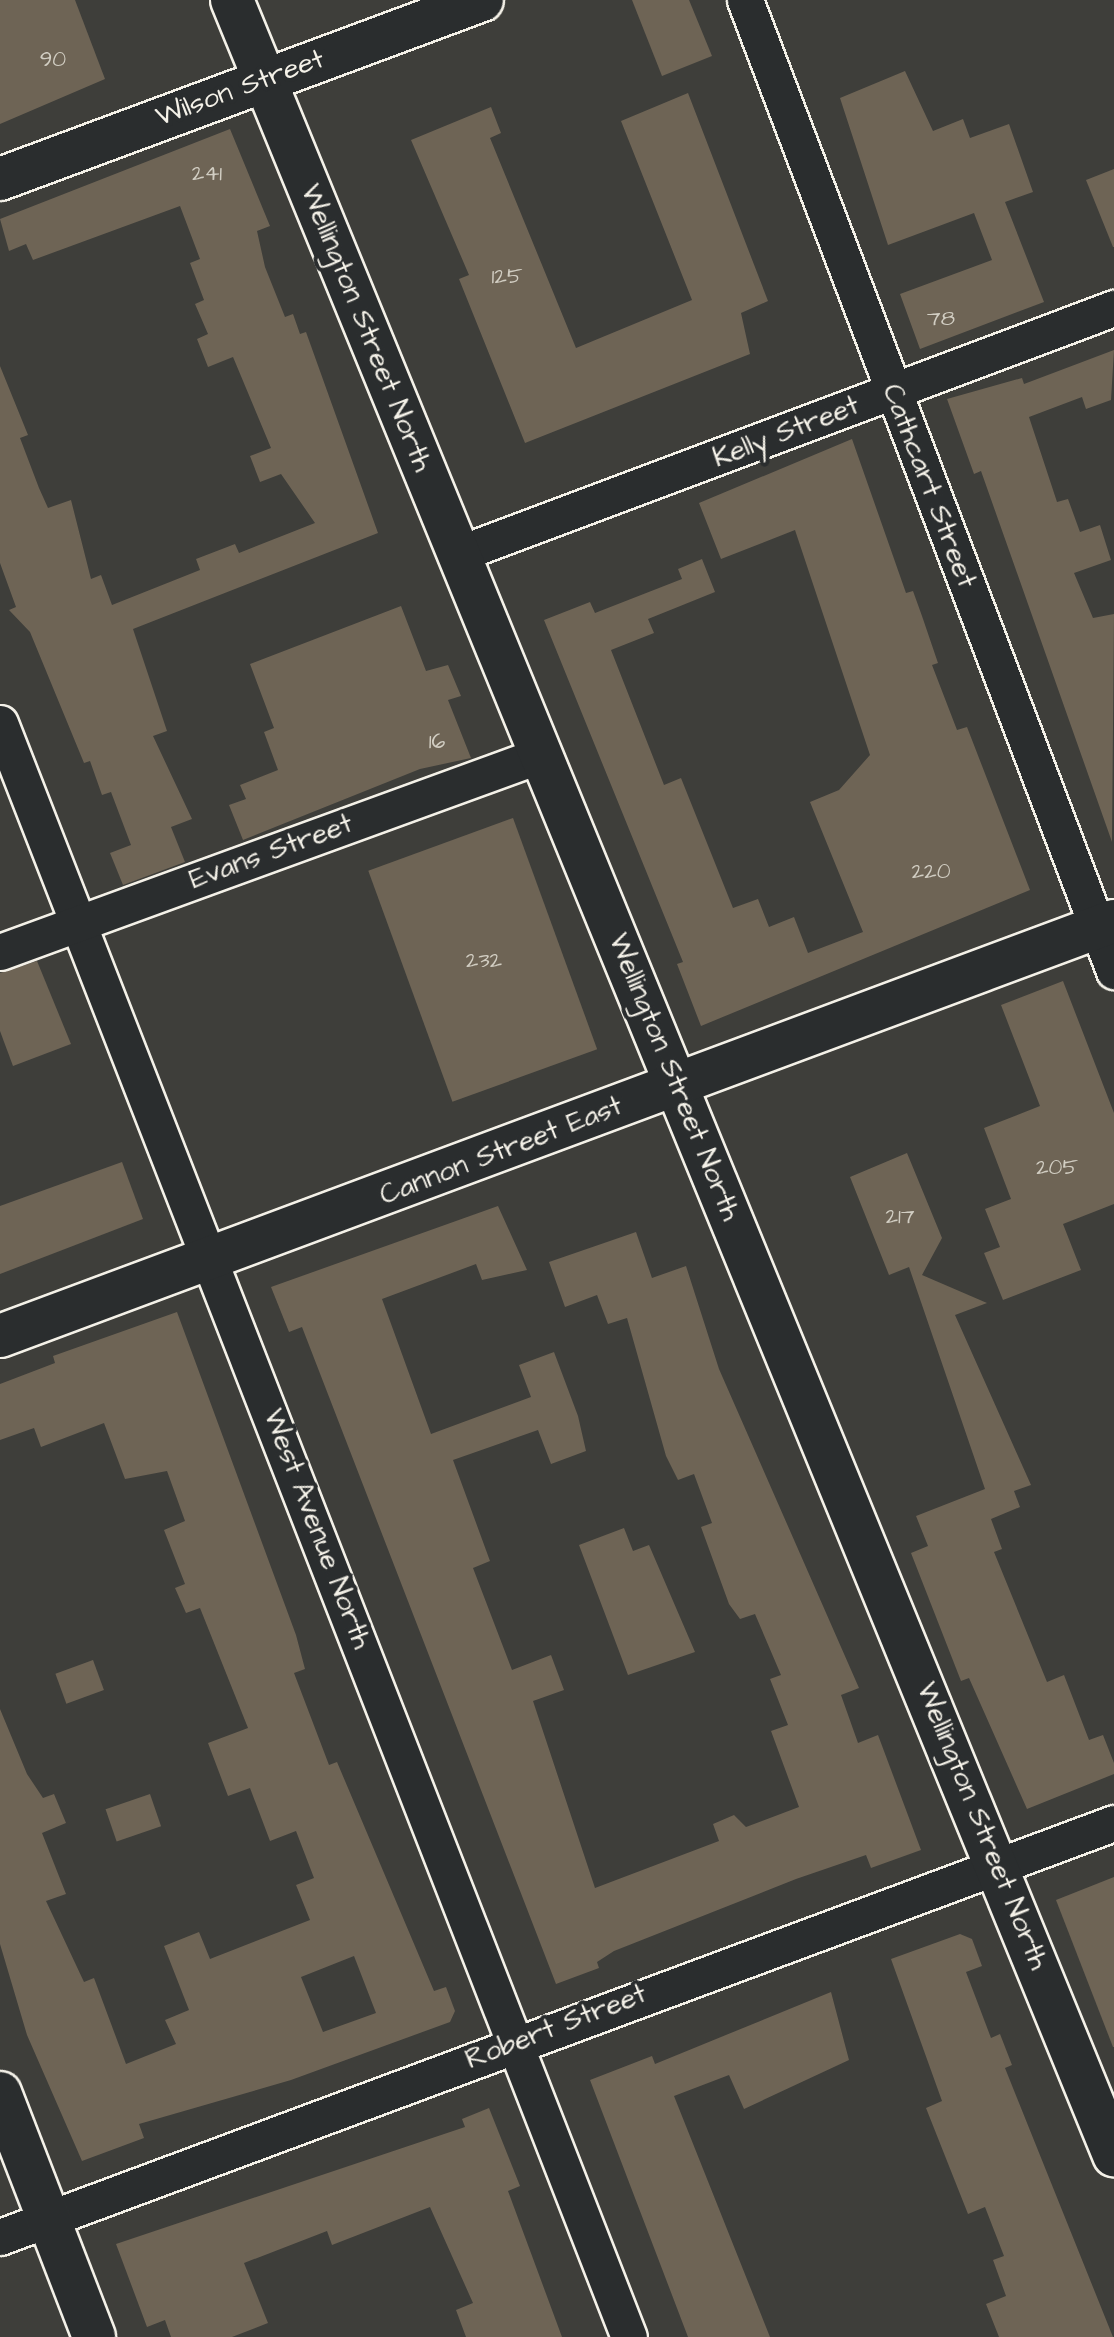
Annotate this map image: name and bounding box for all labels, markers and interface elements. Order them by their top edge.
street label: Wilson Street [151,42,329,134]
house number: 90 [40,47,66,73]
house number: 241 [192,161,222,187]
street label: Wellington Street North [293,179,439,477]
house number: 125 [492,264,522,290]
house number: 78 [927,306,955,332]
street label: Cathcart Street [875,379,983,593]
street label: Kelly Street [708,389,864,475]
house number: 16 [429,729,445,755]
street label: Evans Street [185,807,357,897]
house number: 220 [911,859,951,885]
street label: Wellington Street North [601,928,747,1226]
house number: 232 [466,948,502,974]
street label: Cannon Street East [375,1089,627,1213]
house number: 205 [1036,1155,1078,1181]
house number: 217 [886,1204,914,1230]
street label: West Avenue North [256,1404,378,1654]
street label: Wellington Street North [909,1677,1055,1975]
street label: Robert Street [461,1977,651,2077]

